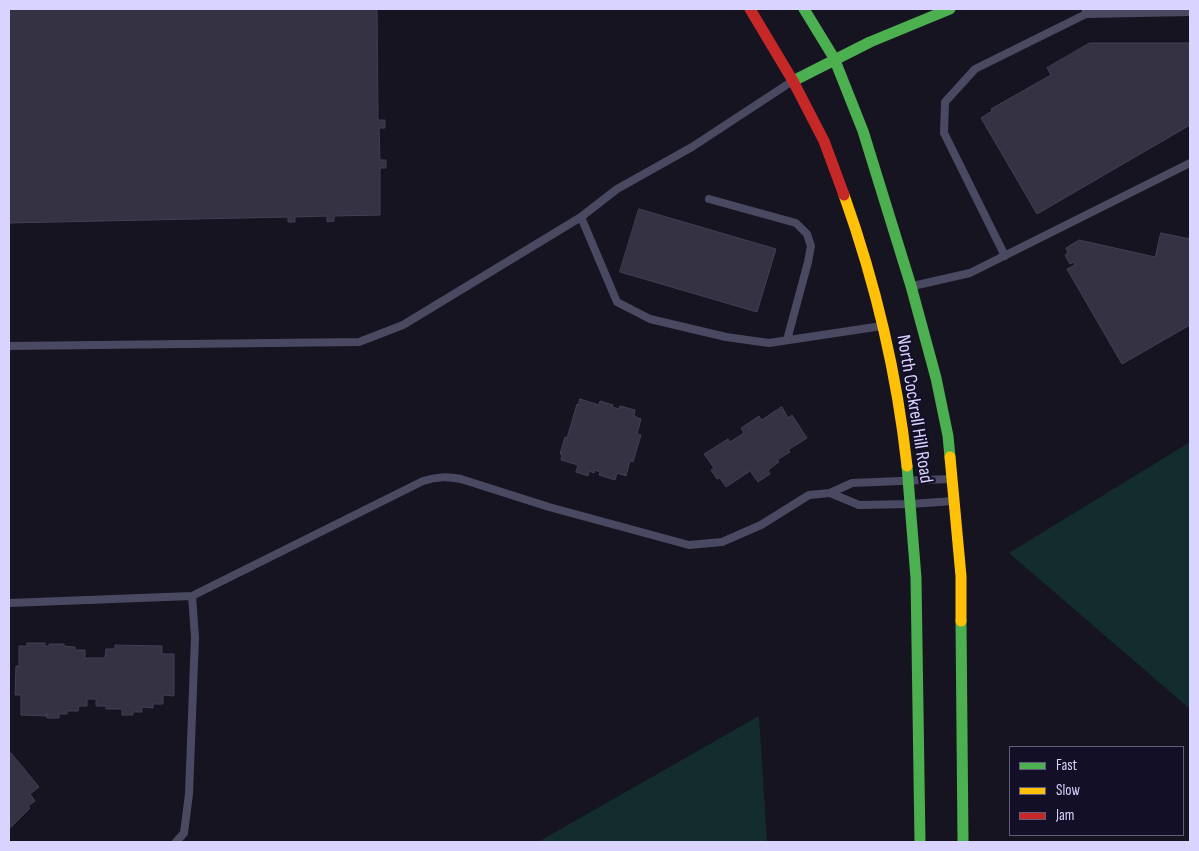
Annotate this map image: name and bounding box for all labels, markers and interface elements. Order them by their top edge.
street label: North Cockrell Hill Road [891,333,937,485]
legend [1009,746,1184,836]
text: Fast [1056,756,1077,775]
text: Slow [1056,781,1080,800]
text: Jam [1056,806,1074,825]

